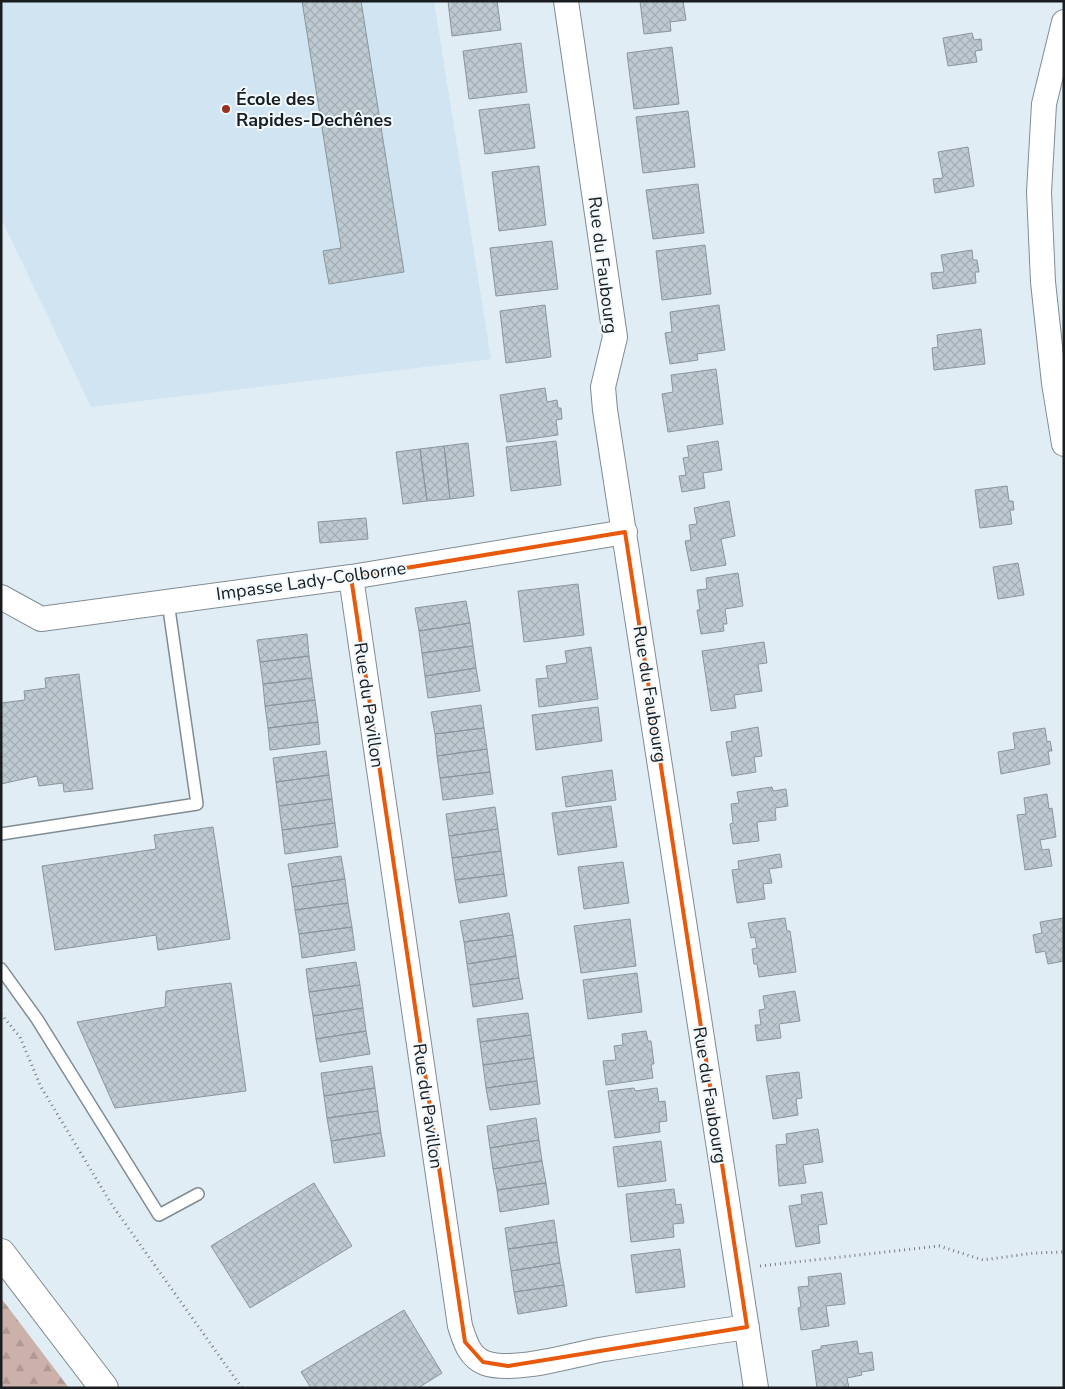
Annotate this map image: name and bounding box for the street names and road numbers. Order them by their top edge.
street label: Rue du Faubourg [583,195,623,335]
street label: Impasse Lady-Colborne [215,556,407,606]
street label: Rue du Faubourg [627,624,673,764]
street label: Rue du Pavillon [348,641,390,769]
street label: Rue du Faubourg [687,1025,733,1165]
street label: Rue du Pavillon [407,1042,449,1170]

